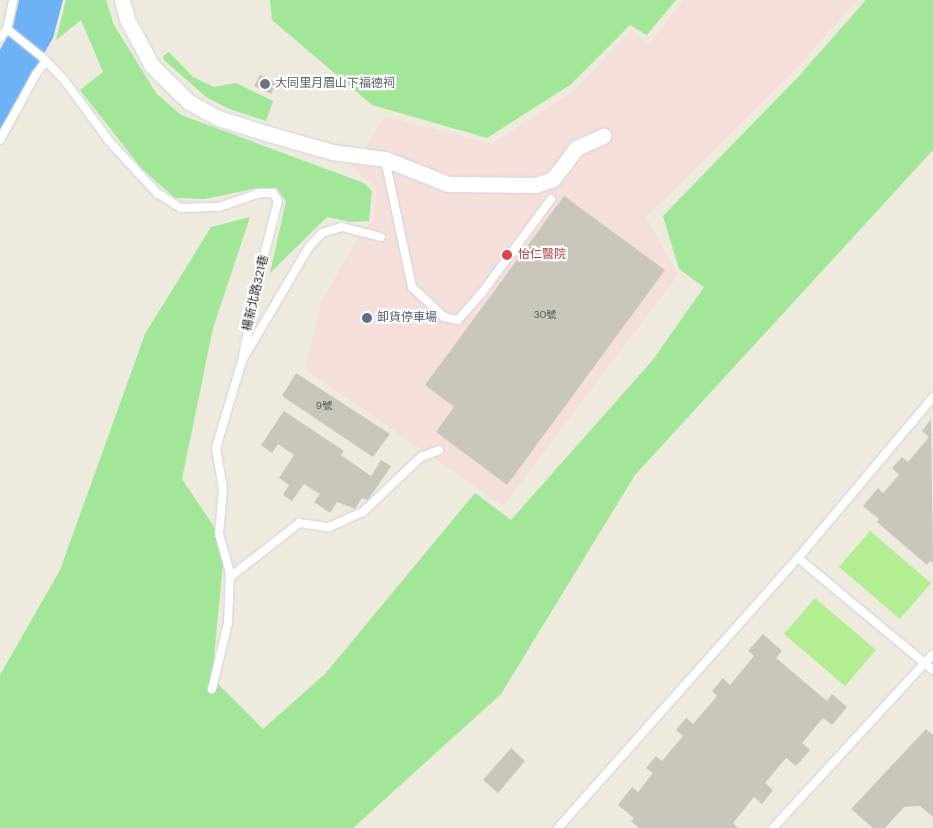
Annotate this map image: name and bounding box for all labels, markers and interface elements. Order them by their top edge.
place label: 大同里月眉山下福德祠 [275,77,395,91]
marker: 大同里月眉山下福德祠 [259,78,271,90]
marker: 怡仁醫院 [500,248,514,262]
place label: 怡仁醫院 [518,248,566,262]
street label: 楊新北路321巷 [240,254,272,332]
house number: 30號 [534,309,556,321]
place label: 卸貨停車場 [377,311,437,325]
marker: 卸貨停車場 [361,312,373,324]
house number: 9號 [316,400,332,412]

